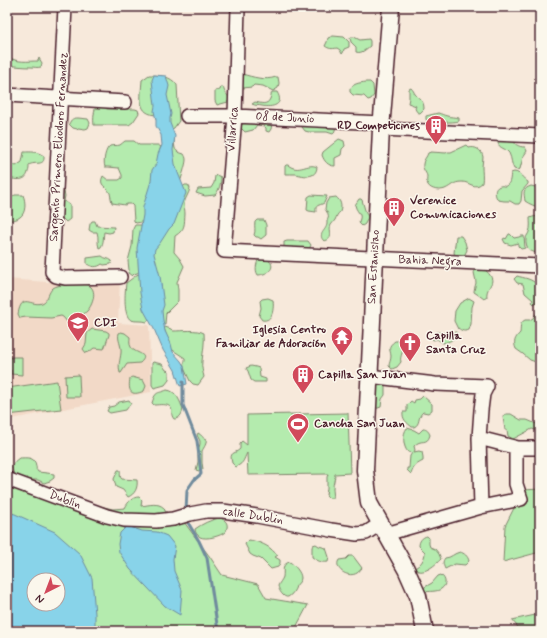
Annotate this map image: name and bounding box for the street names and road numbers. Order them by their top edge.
street label: Sargento Primero Eliodoro Fernandez [46,52,72,242]
street label: Villarrica [223,106,243,152]
street label: 08 de Junio [255,108,315,128]
street label: San Estanislao [364,229,384,305]
street label: Bahia Negra [398,252,462,271]
street label: Dublín [47,487,83,513]
street label: calle Dublin [222,503,284,529]

